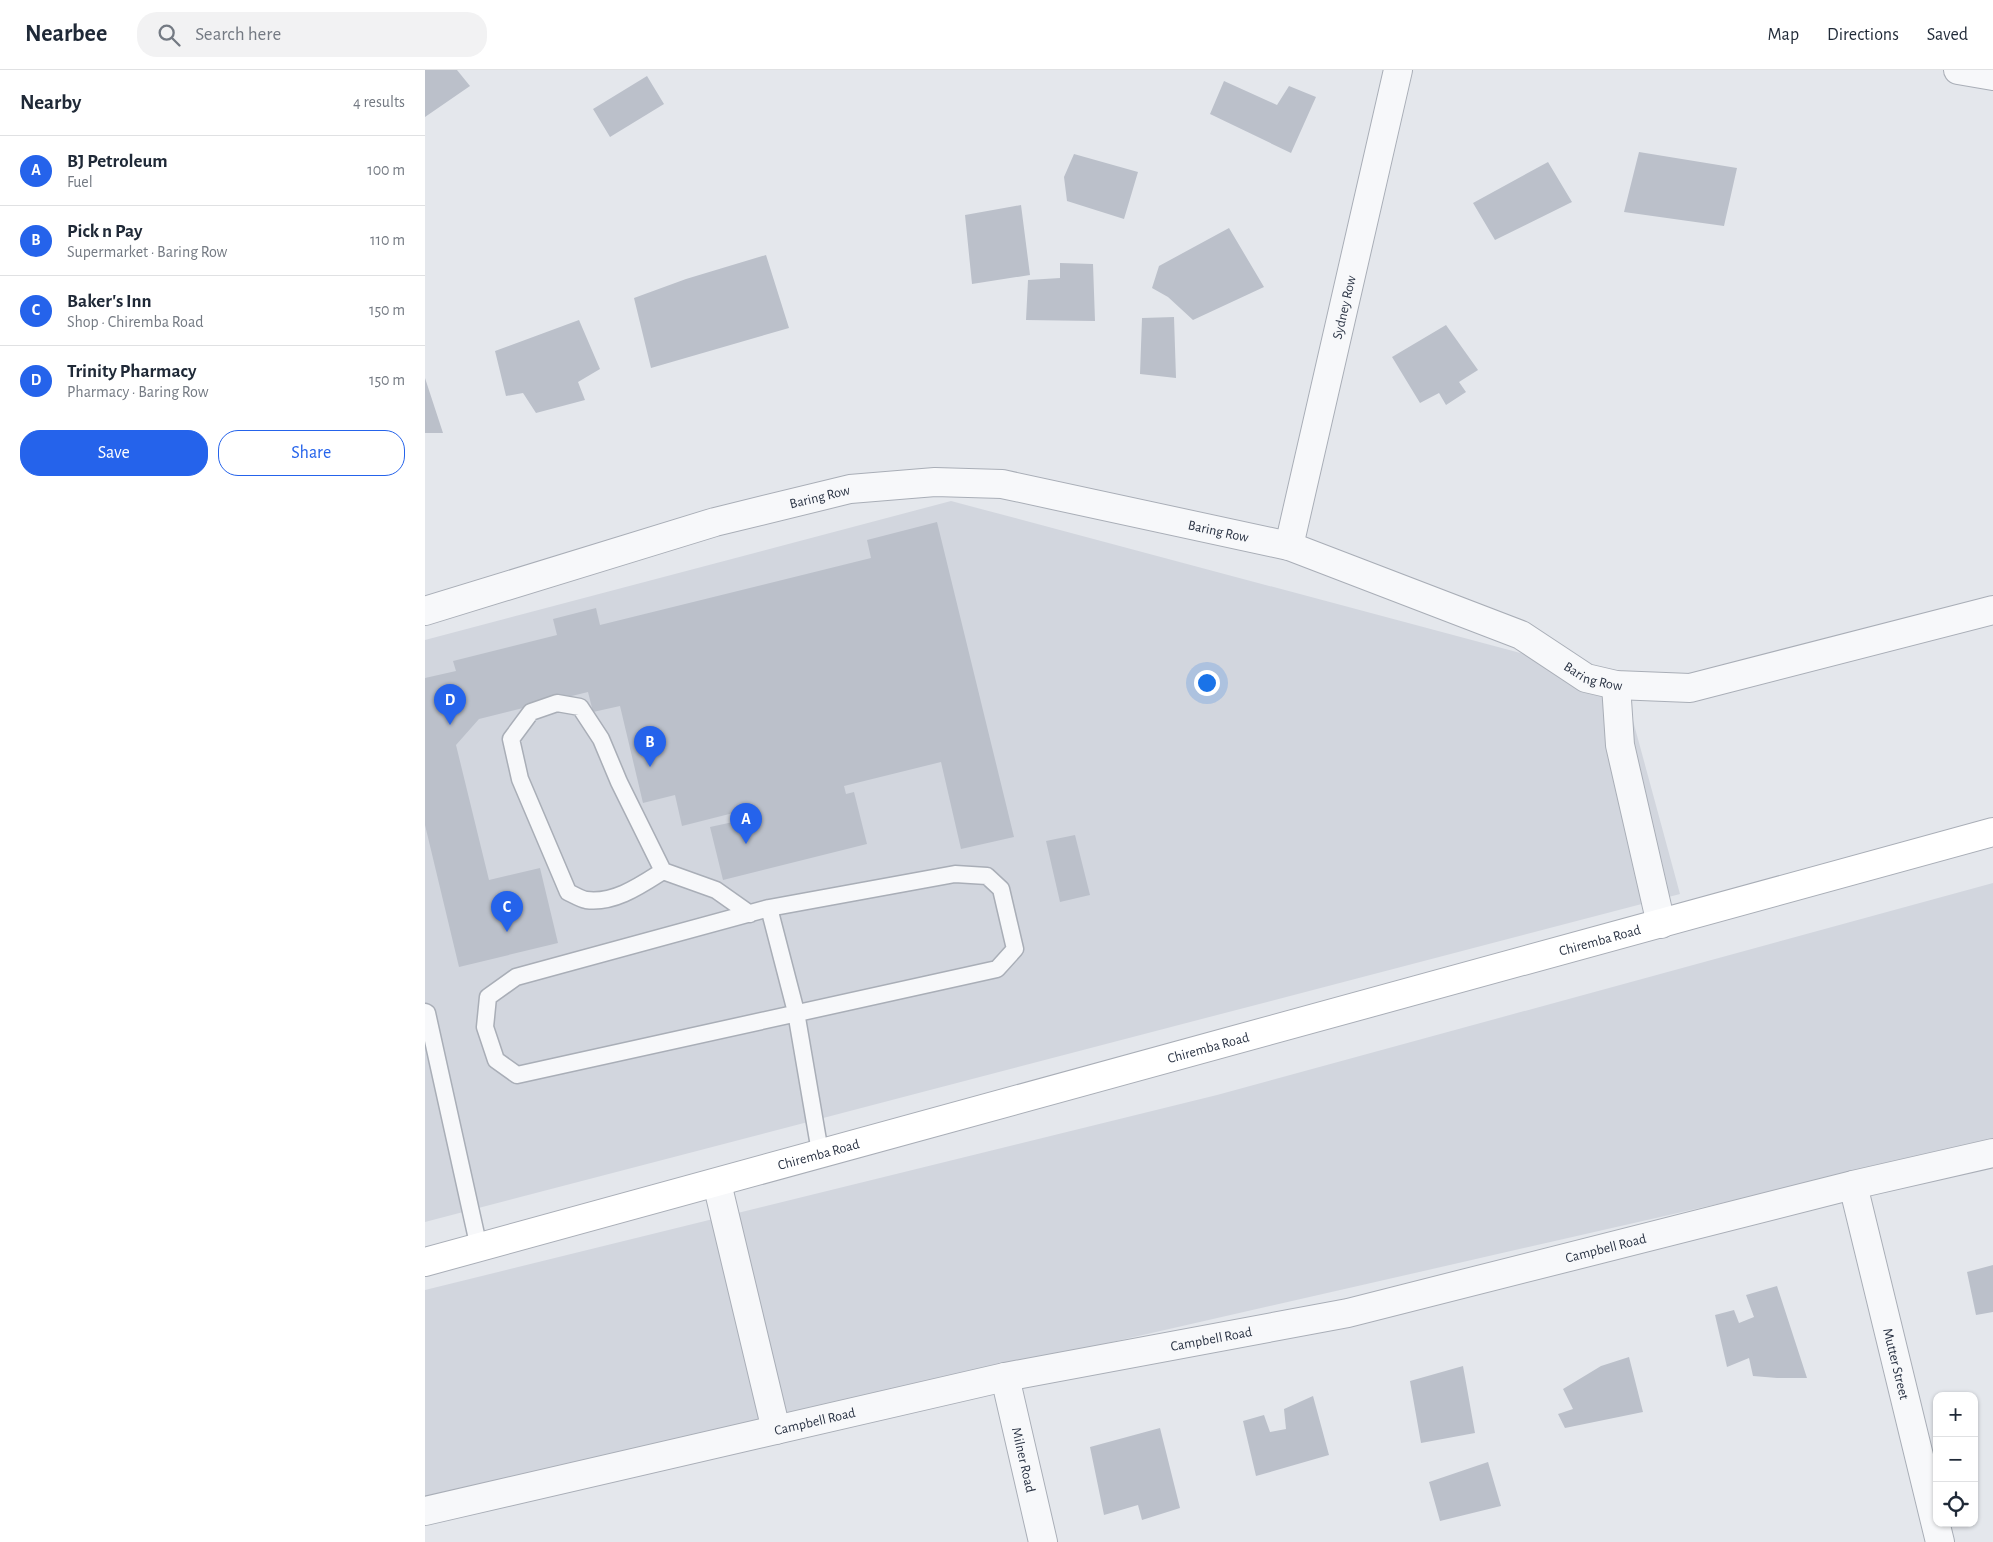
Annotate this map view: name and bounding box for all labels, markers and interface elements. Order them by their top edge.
search box [137,12,487,57]
icon: search [155,21,183,49]
text: Nearbee [25,22,107,46]
text: Search here [195,25,281,44]
text: Map [1768,26,1799,44]
text: Directions [1827,26,1899,44]
text: Saved [1927,26,1968,44]
text: Nearby [20,92,81,113]
text: 4 results [353,94,405,110]
text: BJ Petroleum [67,152,168,171]
text: A [31,162,41,178]
text: 100 m [367,162,405,178]
text: Fuel [67,174,93,190]
text: Pick n Pay [67,222,142,241]
text: B [31,232,41,248]
text: 110 m [370,232,405,248]
text: Supermarket · Baring Row [67,244,227,260]
street label: Sydney Row [1331,274,1359,341]
text: Baker's Inn [67,292,152,311]
text: C [32,302,40,318]
text: 150 m [369,302,405,318]
text: Shop · Chiremba Road [67,314,204,330]
text: Trinity Pharmacy [67,362,196,381]
text: D [31,372,41,388]
text: 150 m [369,372,405,388]
text: Pharmacy · Baring Row [67,384,208,400]
button: Save [20,430,208,476]
button: Share [218,430,405,476]
street label: Baring Row [788,483,852,512]
street label: Baring Row [1187,518,1250,545]
street label: Baring Row [1561,659,1623,693]
your location [1194,670,1220,696]
pin: D [434,684,466,725]
pin: B [634,726,666,767]
pin: A [730,803,762,844]
pin: C [491,891,523,932]
street label: Chiremba Road [1558,923,1642,959]
street label: Chiremba Road [1166,1030,1251,1066]
street label: Chiremba Road [776,1137,861,1173]
street label: Campbell Road [1564,1232,1648,1266]
street label: Campbell Road [1169,1325,1253,1354]
street label: Mutter Street [1880,1327,1911,1402]
map controls [1933,1392,1978,1527]
button: + [1933,1392,1978,1437]
street label: Campbell Road [773,1406,857,1438]
street label: Milner Road [1009,1426,1037,1494]
button: − [1933,1437,1978,1482]
button: locate [1933,1482,1978,1527]

